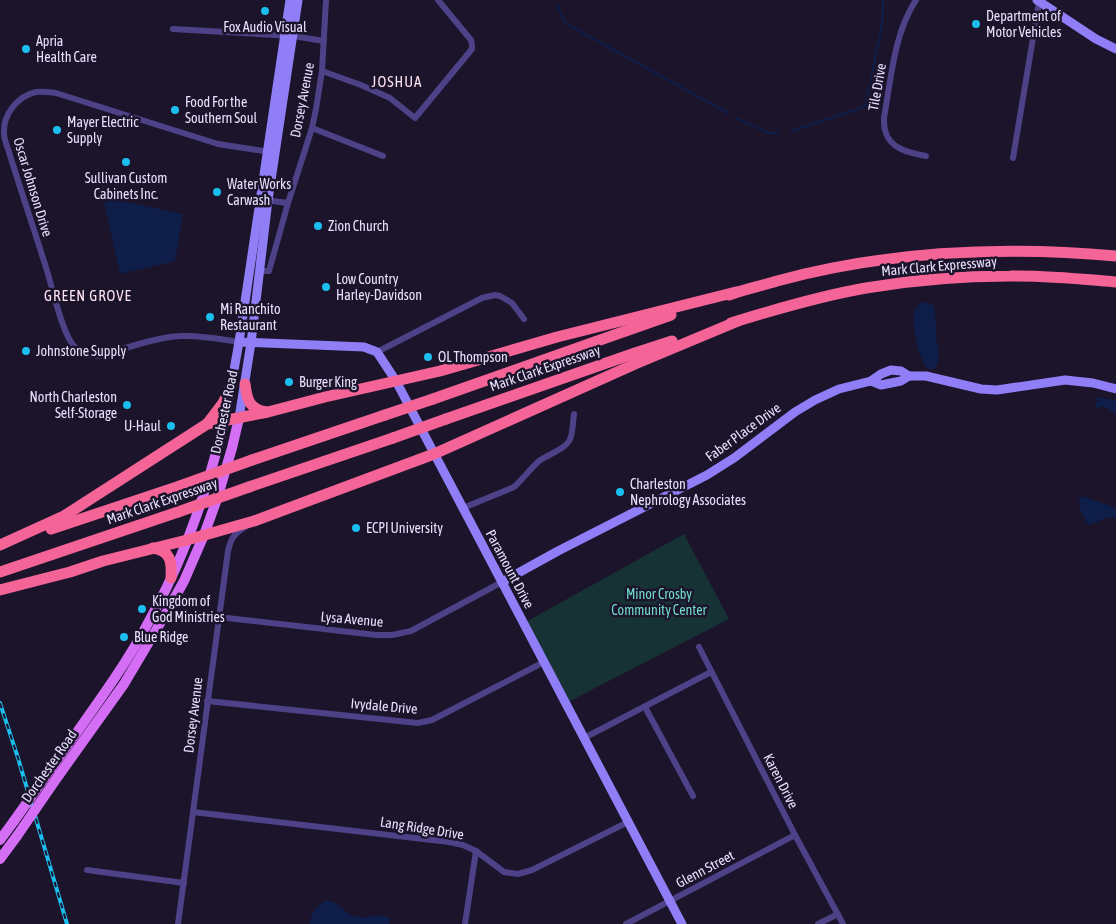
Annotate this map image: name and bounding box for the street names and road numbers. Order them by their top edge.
street label: Dorsey Avenue [287,61,317,139]
street label: Tile Drive [865,62,889,112]
street label: Oscar Johnson Drive [10,135,56,239]
street label: Mark Clark Expressway [881,253,998,279]
street label: Mark Clark Expressway [488,341,603,394]
street label: Dorchester Road [207,369,241,455]
street label: Faber Place Drive [702,399,784,465]
street label: Mark Clark Expressway [105,474,220,527]
street label: Paramount Drive [483,527,537,611]
street label: Lysa Avenue [320,608,384,630]
street label: Dorsey Avenue [180,676,206,754]
street label: Ivydale Drive [350,695,418,717]
street label: Dorchester Road [18,727,80,805]
street label: Karen Drive [760,751,802,811]
street label: Lang Ridge Drive [379,813,465,843]
street label: Glenn Street [673,847,737,891]

